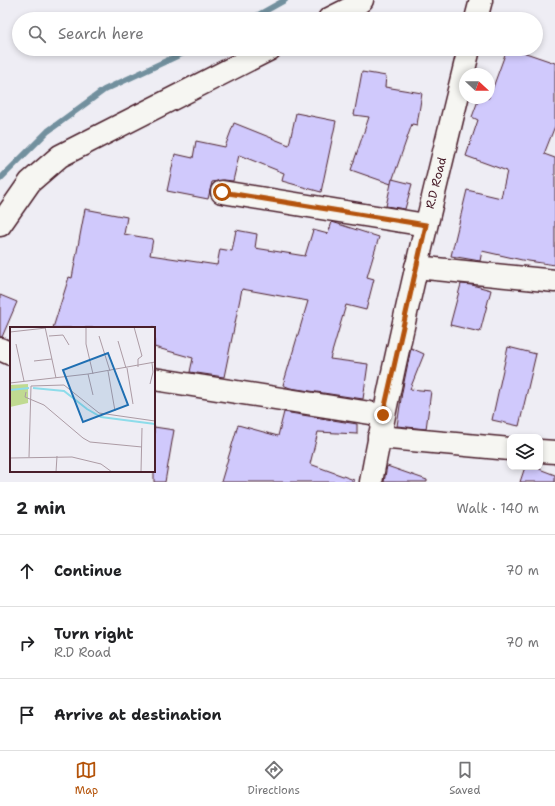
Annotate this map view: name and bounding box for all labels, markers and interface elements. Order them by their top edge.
search box [12,12,543,56]
icon: search [26,23,48,45]
text: Search here [58,24,144,44]
north arrow [459,68,495,104]
street label: R.D Road [422,155,450,210]
route start [213,183,231,201]
inset map [10,327,155,472]
route end [374,406,392,424]
map controls [507,434,543,470]
button: layers [507,434,543,470]
text: 2 min [16,497,66,519]
text: Walk · 140 m [456,500,539,517]
icon: ahead [16,560,38,582]
text: Continue [54,561,122,581]
text: 70 m [505,562,539,579]
text: Turn right [54,624,134,644]
icon: right [16,632,38,654]
text: 70 m [505,634,539,651]
text: R.D Road [54,644,111,661]
icon: arrive [16,704,38,726]
text: Arrive at destination [54,705,222,725]
tab: Map [75,759,98,798]
tab: Directions [247,759,300,798]
tab: Saved [449,759,480,798]

